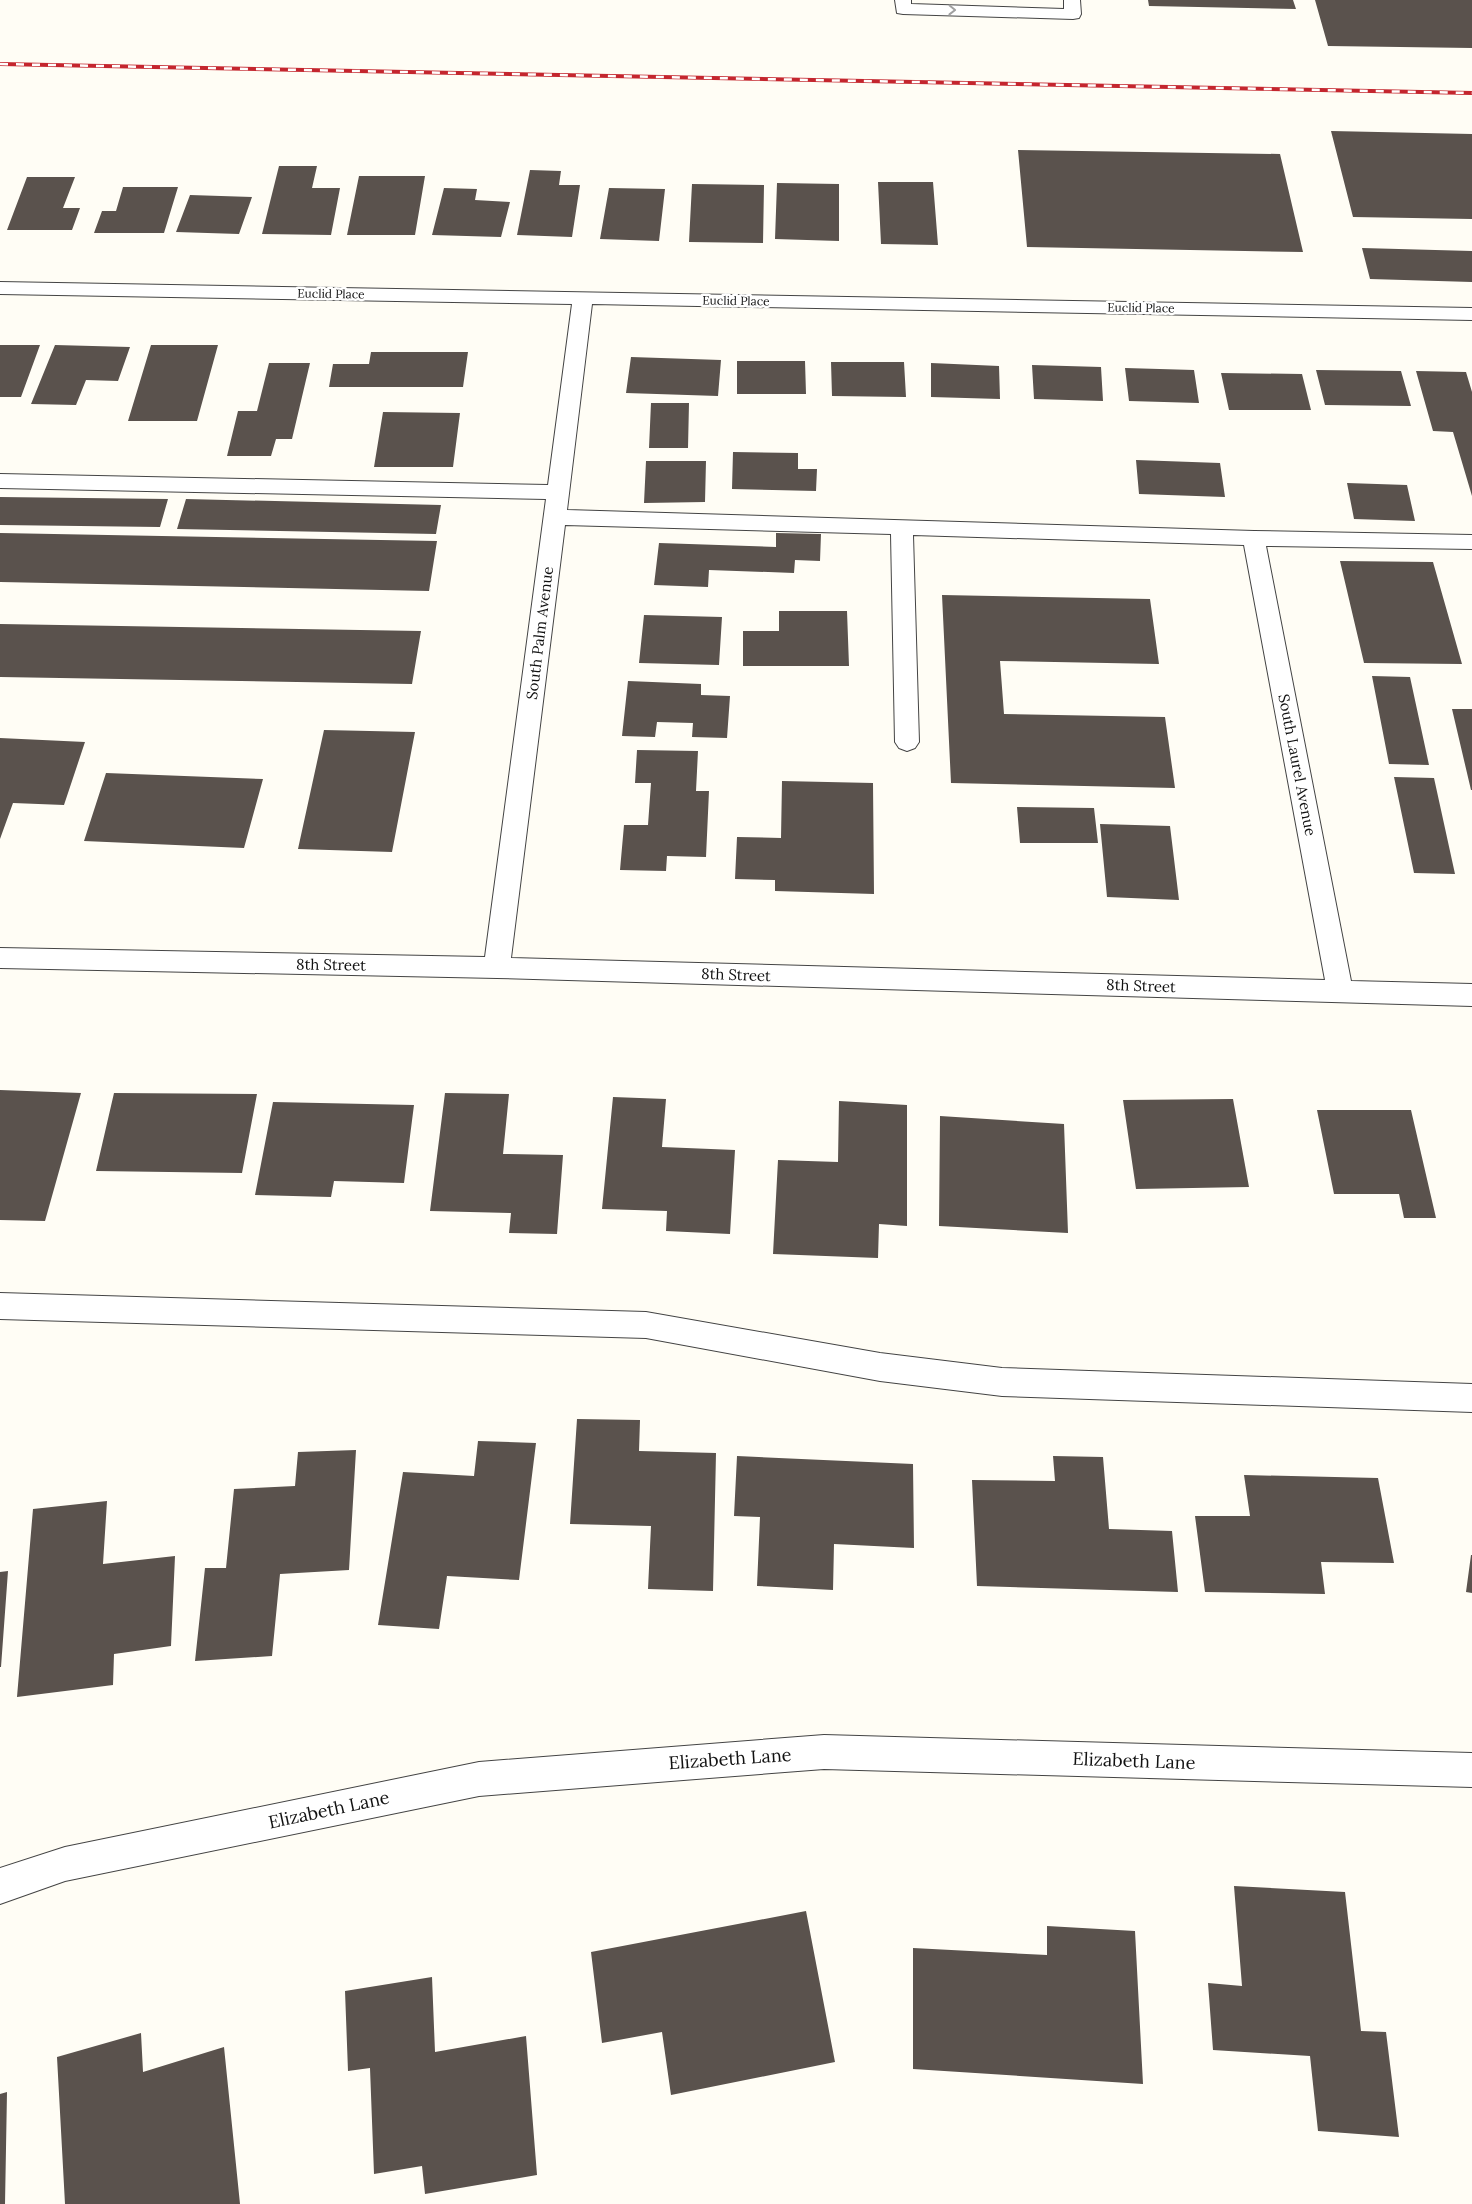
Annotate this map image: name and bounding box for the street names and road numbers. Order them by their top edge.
street label: Euclid Place [297,285,365,302]
street label: Euclid Place [702,292,770,309]
street label: Euclid Place [1107,299,1175,316]
street label: South Palm Avenue [522,565,557,701]
street label: South Laurel Avenue [1274,692,1321,837]
street label: 8th Street [296,954,366,975]
street label: 8th Street [701,964,771,985]
street label: 8th Street [1106,975,1176,996]
street label: Elizabeth Lane [668,1743,792,1774]
street label: Elizabeth Lane [1072,1747,1196,1774]
street label: Elizabeth Lane [266,1785,392,1834]

